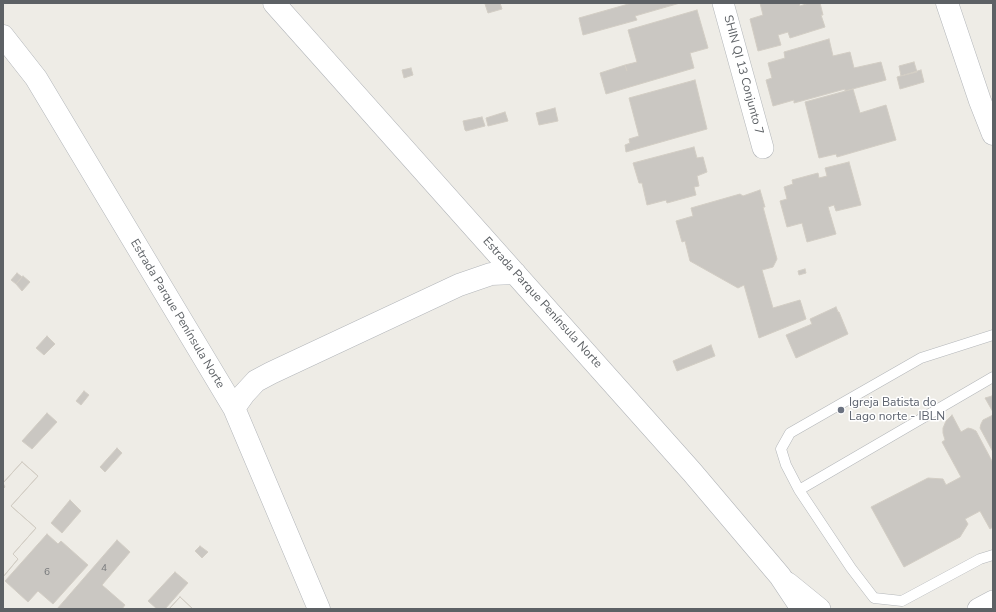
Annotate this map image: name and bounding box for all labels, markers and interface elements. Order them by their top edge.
street label: SHIN QI 13 Conjunto 7 [720,14,766,136]
street label: Estrada Parque Península Norte [479,235,605,371]
street label: Estrada Parque Península Norte [127,237,227,391]
place label: Igreja Batista do Lago norte - IBLN [849,396,945,424]
marker: Igreja Batista do Lago norte - IBLN [836,405,846,415]
house number: 4 [101,563,107,575]
house number: 6 [44,567,50,579]

